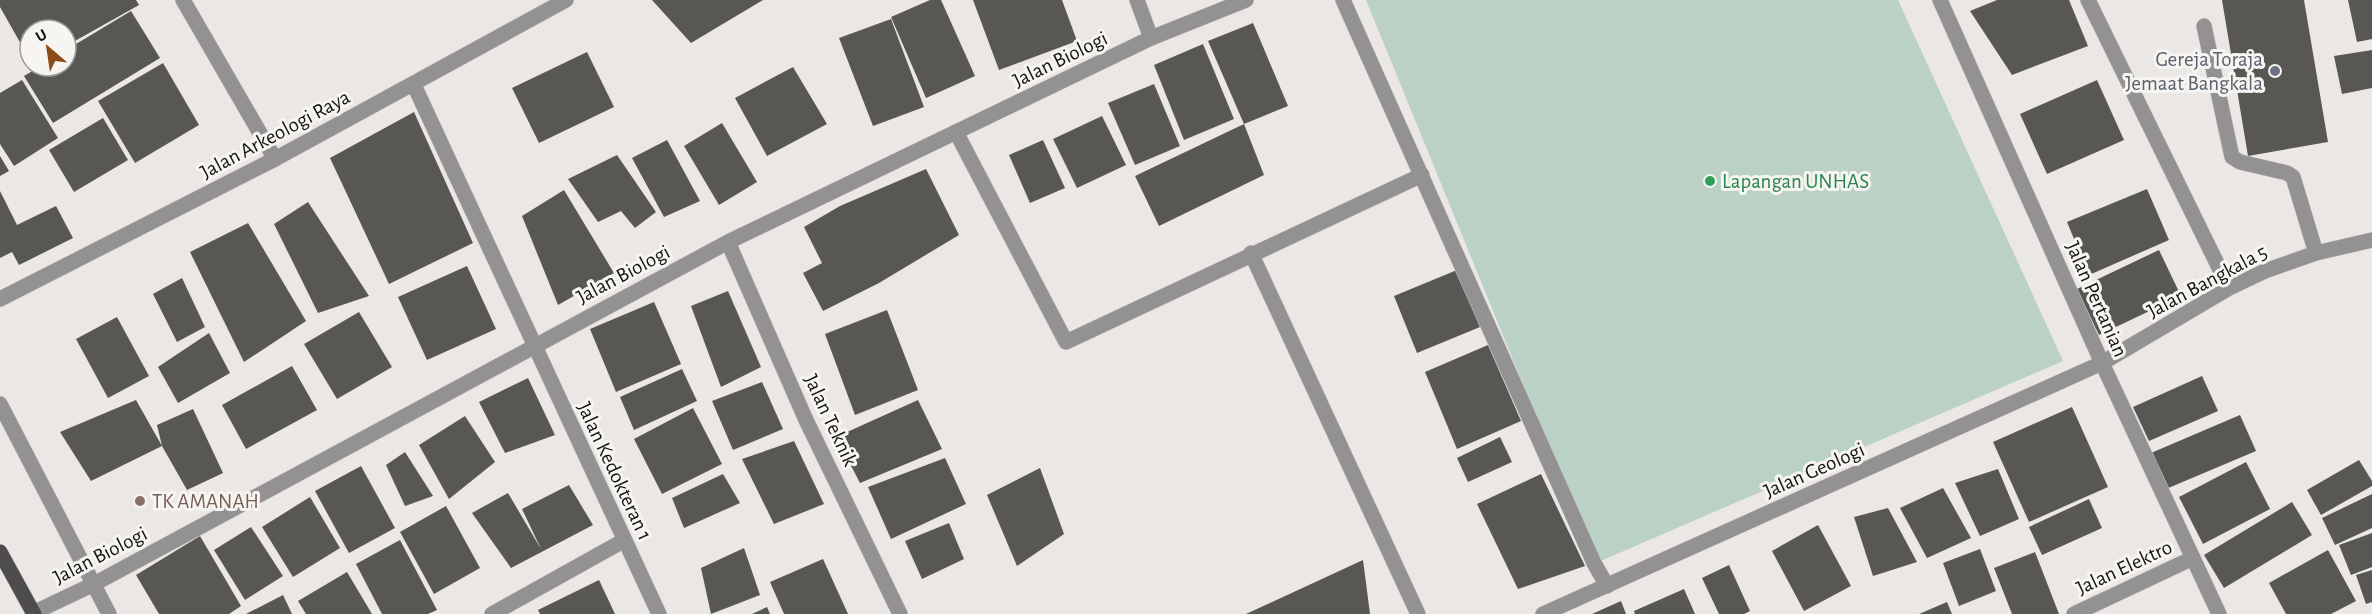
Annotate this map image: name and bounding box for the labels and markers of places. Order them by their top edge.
place label: Gereja Toraja Jemaat Bangkala [2125,49,2263,94]
marker: Gereja Toraja Jemaat Bangkala [2268,64,2282,78]
place label: Lapangan UNHAS [1722,171,1869,192]
marker: Lapangan UNHAS [1703,174,1717,188]
place label: TK AMANAH [152,491,259,512]
marker: TK AMANAH [133,494,147,508]

